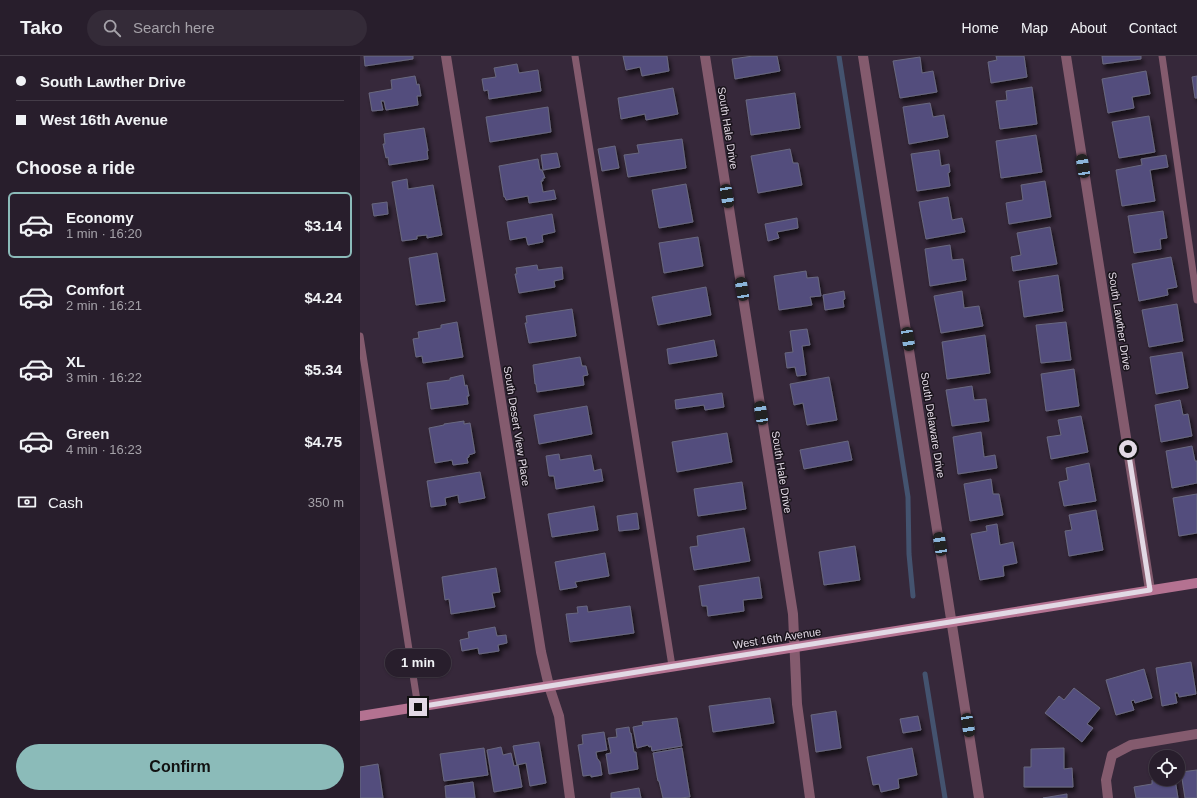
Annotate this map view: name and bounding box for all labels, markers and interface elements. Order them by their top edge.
search box [87,10,367,46]
text: Tako [20,17,63,38]
icon: search [101,17,123,39]
text: Search here [133,19,215,36]
text: Home [962,20,999,36]
text: Map [1021,20,1048,36]
text: About [1070,20,1107,36]
text: Contact [1129,20,1177,36]
text: South Lawther Drive [40,73,186,90]
street label: South Hale Drive [716,86,740,170]
text: West 16th Avenue [40,111,168,128]
car [1075,153,1091,179]
text: Choose a ride [16,158,135,178]
car [719,183,735,209]
icon: car [18,207,54,243]
text: Economy [66,209,134,226]
text: $3.14 [304,217,342,234]
text: 1 min · 16:20 [66,226,142,241]
street label: South Lawther Drive [1106,271,1134,371]
car [734,276,750,302]
icon: car [18,279,54,315]
text: Comfort [66,281,124,298]
text: $4.24 [304,289,342,306]
text: 2 min · 16:21 [66,298,142,313]
car [900,326,916,352]
icon: car [18,351,54,387]
text: XL [66,353,85,370]
text: $5.34 [304,361,342,378]
street label: South Desert View Place [502,365,532,487]
text: 3 min · 16:22 [66,370,142,385]
street label: South Delaware Drive [919,371,947,479]
car [753,400,769,426]
icon: car [18,423,54,459]
text: Green [66,425,109,442]
street label: South Hale Drive [770,430,794,514]
text: $4.75 [304,433,342,450]
route start [1119,440,1137,458]
text: 4 min · 16:23 [66,442,142,457]
icon: cash [16,491,38,513]
text: Cash [48,494,83,511]
text: 350 m [308,495,344,510]
car [932,531,948,557]
street label: West 16th Avenue [732,625,822,651]
callout: 1 min [385,649,451,677]
text: 1 min [401,655,435,670]
route end [409,698,427,716]
car [960,712,976,738]
button: Confirm [16,744,344,790]
map controls [1149,750,1185,786]
button: locate [1149,750,1185,786]

